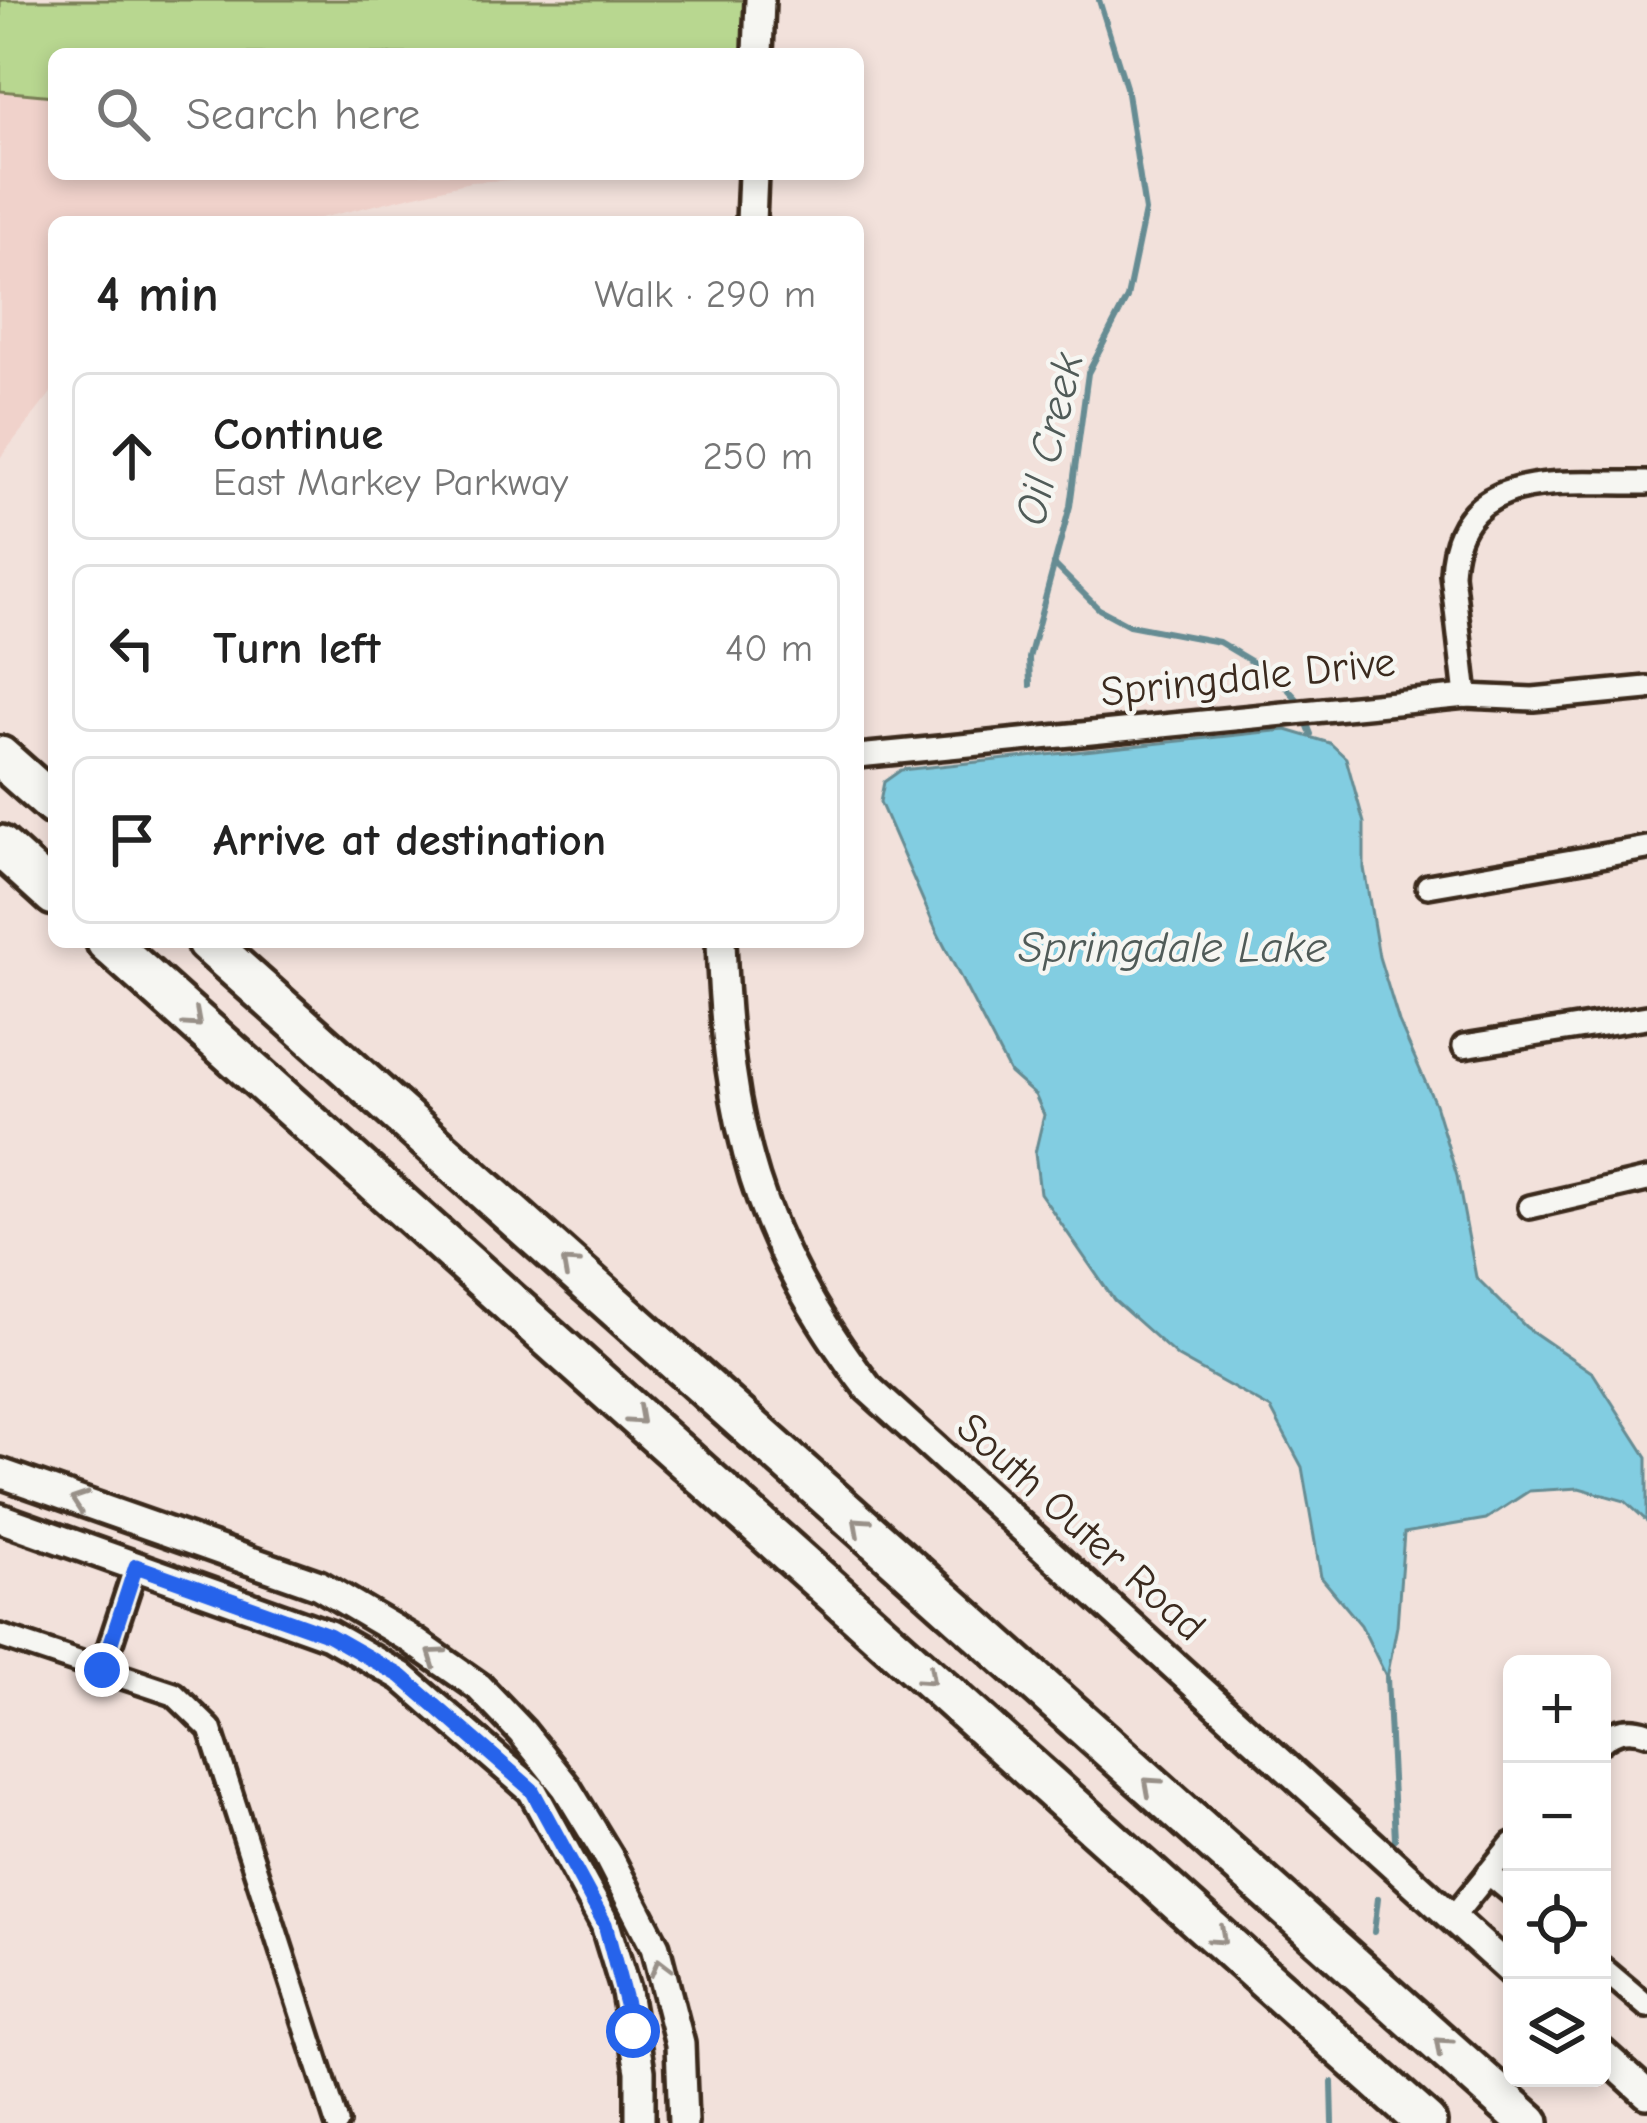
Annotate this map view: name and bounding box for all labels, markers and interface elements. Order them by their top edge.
search box [48,48,864,180]
icon: search [90,81,156,147]
text: Search here [186,88,420,140]
text: 4 min [96,265,219,324]
text: Walk · 290 m [594,272,816,317]
water label: Oil Creek [1004,347,1094,530]
text: Continue [213,408,383,460]
icon: ahead [99,423,165,489]
text: 250 m [702,434,813,479]
text: East Markey Parkway [213,460,568,505]
icon: left [99,615,165,681]
text: Turn left [213,622,380,674]
text: 40 m [725,626,813,671]
street label: Springdale Drive [1098,637,1398,717]
icon: arrive [99,807,165,873]
text: Arrive at destination [213,814,606,866]
water label: Springdale Lake [1018,921,1328,973]
one-way arrow [180,1006,202,1027]
one-way arrow [562,1259,583,1280]
one-way arrow [624,1403,645,1424]
street label: South Outer Road [947,1403,1215,1651]
one-way arrow [70,1491,91,1515]
one-way arrow [853,1518,874,1539]
route end [75,1643,129,1697]
one-way arrow [426,1648,448,1670]
map controls [1503,1655,1611,2087]
button: + [1503,1655,1611,1763]
one-way arrow [914,1663,936,1684]
button: − [1503,1763,1611,1871]
one-way arrow [1144,1778,1165,1799]
button: locate [1503,1871,1611,1979]
one-way arrow [1205,1923,1226,1944]
one-way arrow [649,1957,674,1977]
button: layers [1503,1979,1611,2087]
route start [606,2004,660,2058]
one-way arrow [1434,2038,1456,2059]

